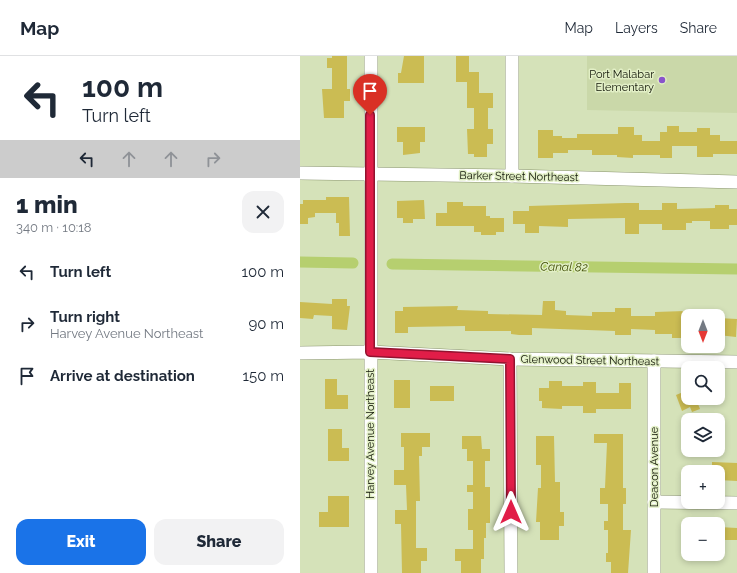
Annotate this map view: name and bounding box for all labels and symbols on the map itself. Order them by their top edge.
place label: Port Malabar Elementary [589,68,654,94]
pin [353,74,387,115]
marker: Port Malabar Elementary [657,75,667,85]
street label: Barker Street Northeast [459,169,579,184]
water label: Canal 82 [540,260,588,274]
north arrow [681,309,725,353]
street label: Glenwood Street Northeast [521,353,660,368]
street label: Harvey Avenue Northeast [364,369,377,499]
street label: Deacon Avenue [648,426,661,507]
position arrow [490,491,532,533]

